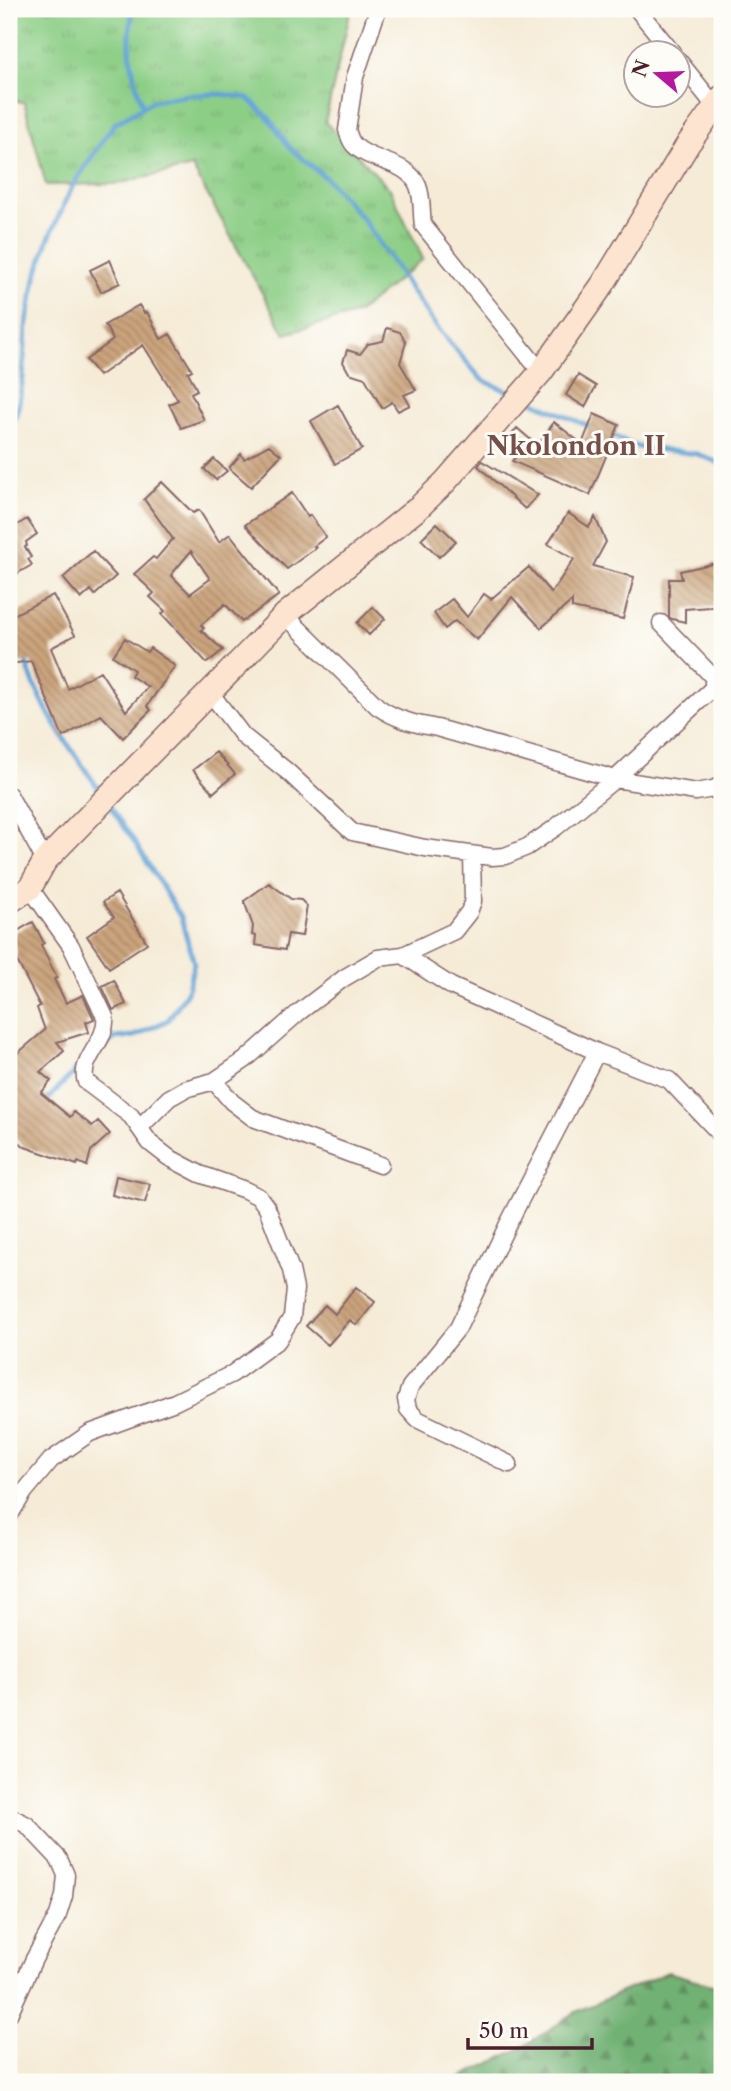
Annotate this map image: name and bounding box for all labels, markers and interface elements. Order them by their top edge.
north arrow [622,38,692,108]
text: N [628,57,655,80]
district label: Nkolondon II [486,430,666,462]
scale bar [468,2007,593,2051]
text: 50 m [479,2018,529,2043]

